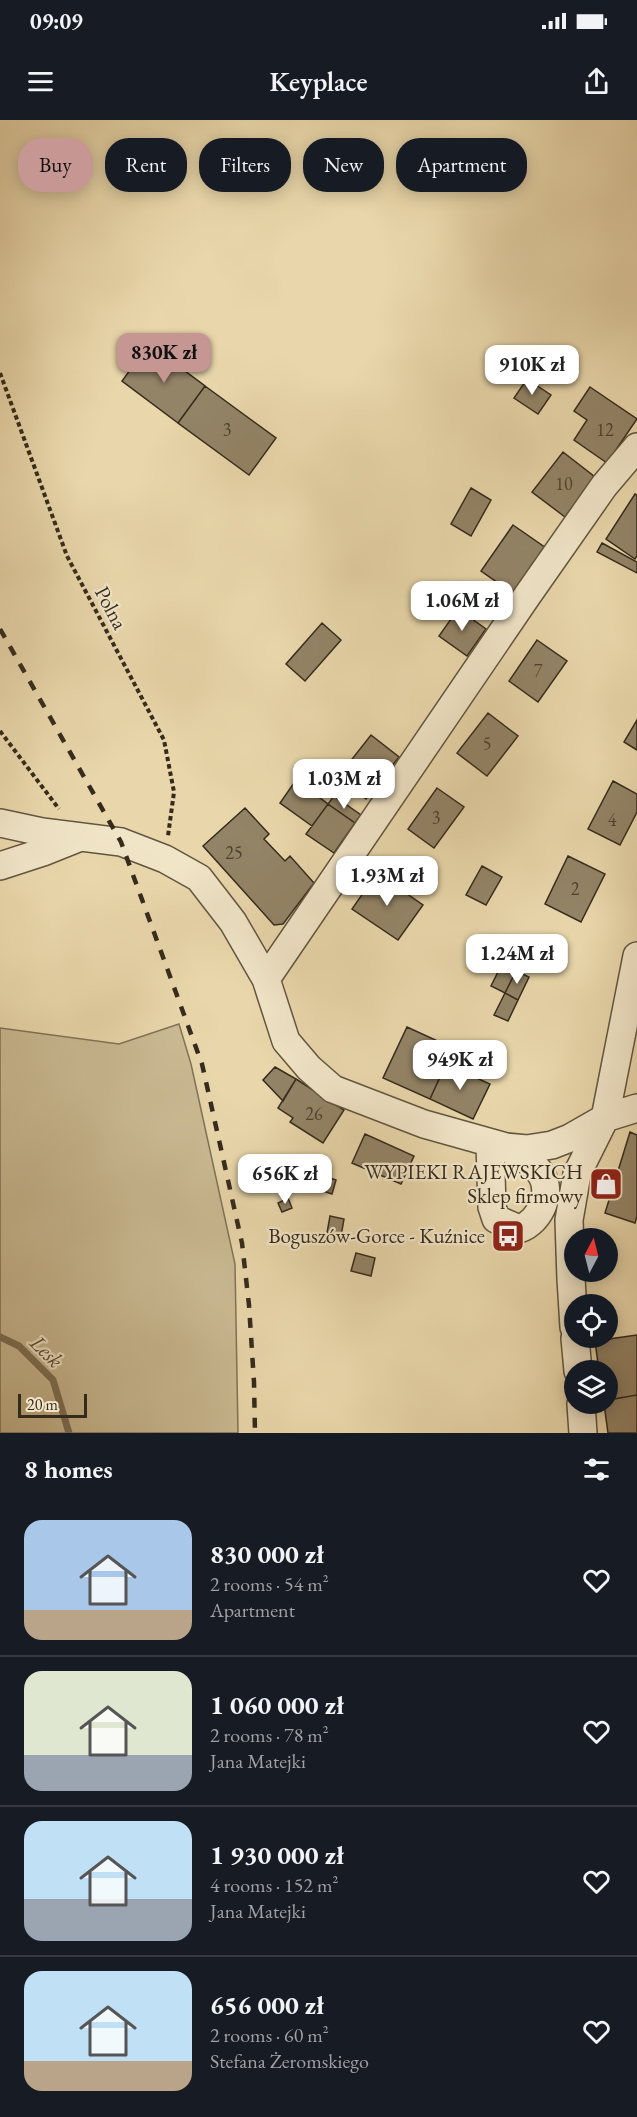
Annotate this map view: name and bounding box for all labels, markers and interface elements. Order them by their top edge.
text: 09:09 [30,7,83,36]
text: Keyplace [270,64,367,99]
icon: menu [24,65,57,98]
icon: share [580,65,613,98]
chip: Buy [18,138,93,192]
chip: Rent [105,138,187,192]
chip: Filters [199,138,291,192]
chip: New [303,138,384,192]
chip: Apartment [396,138,527,192]
pin: 830K zł [109,333,219,384]
text: 830K zł [131,339,197,365]
pin: 910K zł [477,345,587,396]
text: 910K zł [499,351,565,377]
house number: 3 [223,418,231,441]
house number: 12 [596,418,614,441]
house number: 10 [555,472,573,495]
street label: Polna [89,581,134,635]
pin: 1.06M zł [400,581,524,632]
text: 1.06M zł [425,587,499,613]
house number: 7 [534,659,543,682]
house number: 5 [483,732,491,755]
pin: 1.03M zł [282,759,406,810]
text: 1.03M zł [307,765,381,791]
house number: 3 [432,806,440,829]
house number: 4 [608,808,617,831]
house number: 25 [225,841,243,864]
pin: 1.93M zł [325,856,449,907]
text: 1.93M zł [350,862,424,888]
house number: 2 [571,877,580,900]
pin: 1.24M zł [455,934,579,985]
text: 1.24M zł [480,940,554,966]
pin: 949K zł [405,1040,515,1091]
text: 949K zł [427,1046,493,1072]
house number: 26 [305,1102,323,1125]
pin: 656K zł [230,1154,340,1205]
place label: WYPIEKI RAJEWSKICH Sklep firmowy [364,1158,584,1209]
text: 656K zł [252,1160,318,1186]
shop icon: WYPIEKI RAJEWSKICH Sklep firmowy [588,1166,624,1202]
bus stop icon: Boguszów-Gorce - Kuźnice [490,1218,526,1254]
place label: Boguszów-Gorce - Kuźnice [268,1222,485,1249]
north arrow [564,1228,618,1282]
map controls [564,1228,618,1414]
button: locate [564,1294,618,1348]
water label: Lesk [23,1328,70,1374]
button: layers [564,1360,618,1414]
scale bar [18,1391,87,1418]
text: 20 m [27,1394,58,1415]
text: 8 homes [24,1452,113,1486]
icon: filters [580,1453,613,1486]
text: 830 000 zł [210,1537,324,1571]
icon: home [72,1544,144,1616]
icon: heart [580,1564,613,1597]
text: 2 rooms · 54 m² [210,1571,329,1597]
text: Apartment [210,1597,295,1623]
text: 1 060 000 zł [210,1688,344,1722]
icon: home [72,1695,144,1767]
icon: heart [580,1715,613,1748]
text: 2 rooms · 78 m² [210,1722,329,1748]
text: Jana Matejki [210,1748,306,1774]
text: 1 930 000 zł [210,1838,344,1872]
icon: home [72,1845,144,1917]
icon: heart [580,1865,613,1898]
text: 4 rooms · 152 m² [210,1872,338,1898]
text: Jana Matejki [210,1898,306,1924]
text: 656 000 zł [210,1988,324,2022]
icon: home [72,1995,144,2067]
icon: heart [580,2015,613,2048]
text: 2 rooms · 60 m² [210,2022,329,2048]
text: Stefana Żeromskiego [210,2048,369,2074]

